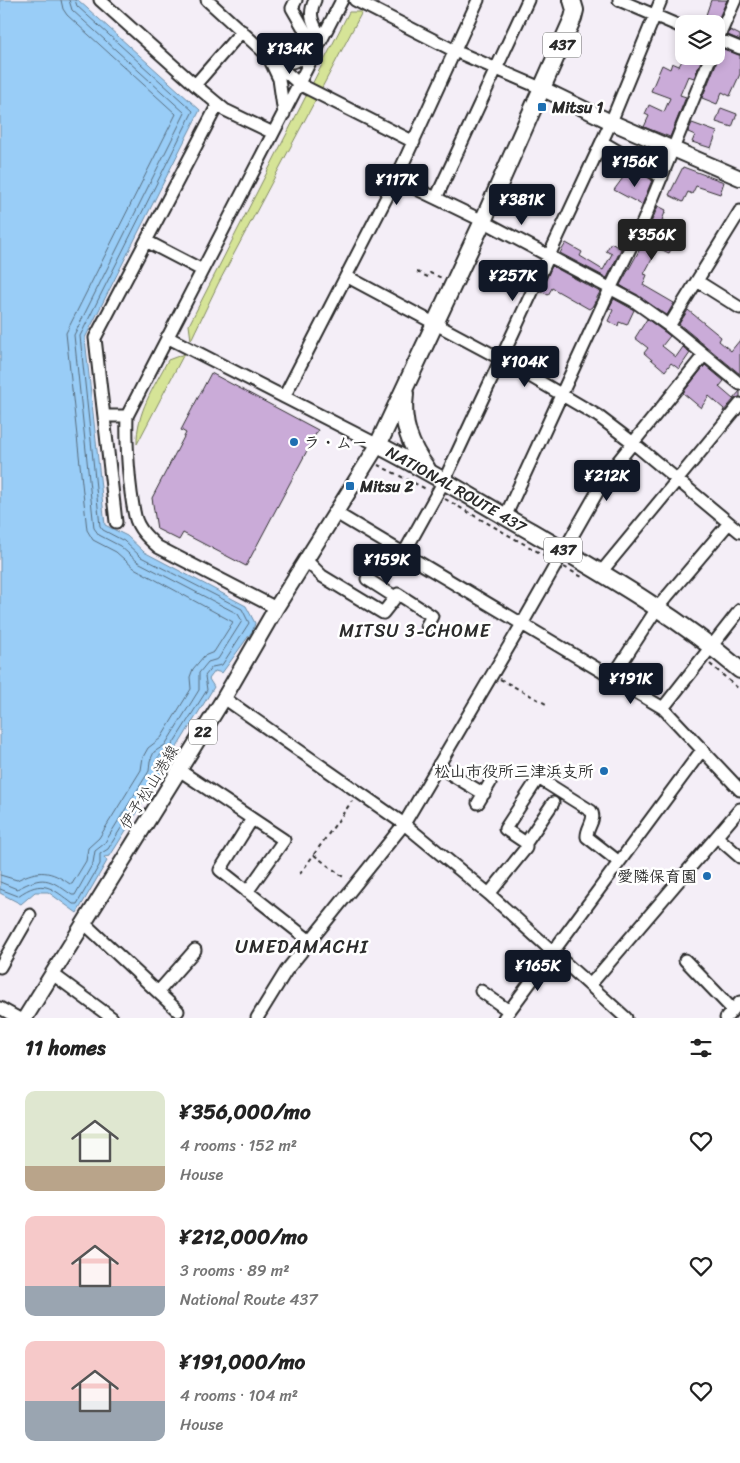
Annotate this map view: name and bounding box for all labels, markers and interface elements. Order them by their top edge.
map controls [675,15,725,65]
button: layers [675,15,725,65]
pin: ¥134K [255,32,325,75]
road number: 437 [543,32,581,58]
text: ¥134K [268,34,312,63]
place label: Mitsu 1 [551,93,604,122]
marker: Mitsu 1 [536,101,548,113]
pin: ¥156K [600,146,670,188]
text: ¥156K [613,147,657,176]
pin: ¥117K [362,164,432,206]
text: ¥117K [376,165,418,194]
pin: ¥381K [487,184,557,226]
text: ¥381K [500,185,544,214]
pin: ¥356K [617,218,687,261]
text: ¥356K [629,220,675,249]
pin: ¥257K [478,260,548,302]
text: ¥257K [490,261,536,290]
pin: ¥104K [490,346,560,388]
text: ¥104K [502,347,548,376]
place label: ラ・ムー [304,428,368,457]
marker: ラ・ムー [288,436,300,448]
street label: NATIONAL ROUTE 437 [381,437,533,541]
pin: ¥212K [572,460,642,502]
text: ¥212K [585,461,629,490]
place label: Mitsu 2 [359,472,415,501]
marker: Mitsu 2 [344,480,356,492]
road number: 437 [544,538,582,562]
pin: ¥159K [352,544,422,586]
text: ¥159K [364,545,410,574]
district label: MITSU 3-CHOME [339,615,491,647]
pin: ¥191K [596,662,666,705]
text: ¥191K [610,664,652,693]
road number: 22 [189,720,217,744]
street label: 伊予松山港線 [111,739,187,835]
place label: 松山市役所三津浜支所 [434,757,594,786]
marker: 松山市役所三津浜支所 [598,765,610,777]
place label: 愛隣保育園 [617,862,697,891]
marker: 愛隣保育園 [701,870,713,882]
district label: UMEDAMACHI [235,930,369,963]
pin: ¥165K [503,950,573,992]
text: ¥165K [516,951,560,980]
text: 11 homes [25,1029,106,1067]
icon: filters [687,1034,715,1062]
text: ¥356,000/mo [180,1093,311,1131]
icon: home [65,1111,125,1171]
icon: heart [687,1127,715,1155]
text: 4 rooms · 152 m² [180,1131,297,1160]
text: House [180,1160,223,1189]
text: ¥212,000/mo [180,1218,308,1256]
icon: home [65,1236,125,1296]
icon: heart [687,1252,715,1280]
text: 3 rooms · 89 m² [180,1256,289,1285]
text: National Route 437 [180,1285,318,1314]
text: ¥191,000/mo [180,1343,305,1381]
icon: home [65,1361,125,1421]
icon: heart [687,1377,715,1405]
text: 4 rooms · 104 m² [180,1381,298,1410]
text: House [180,1410,223,1439]

